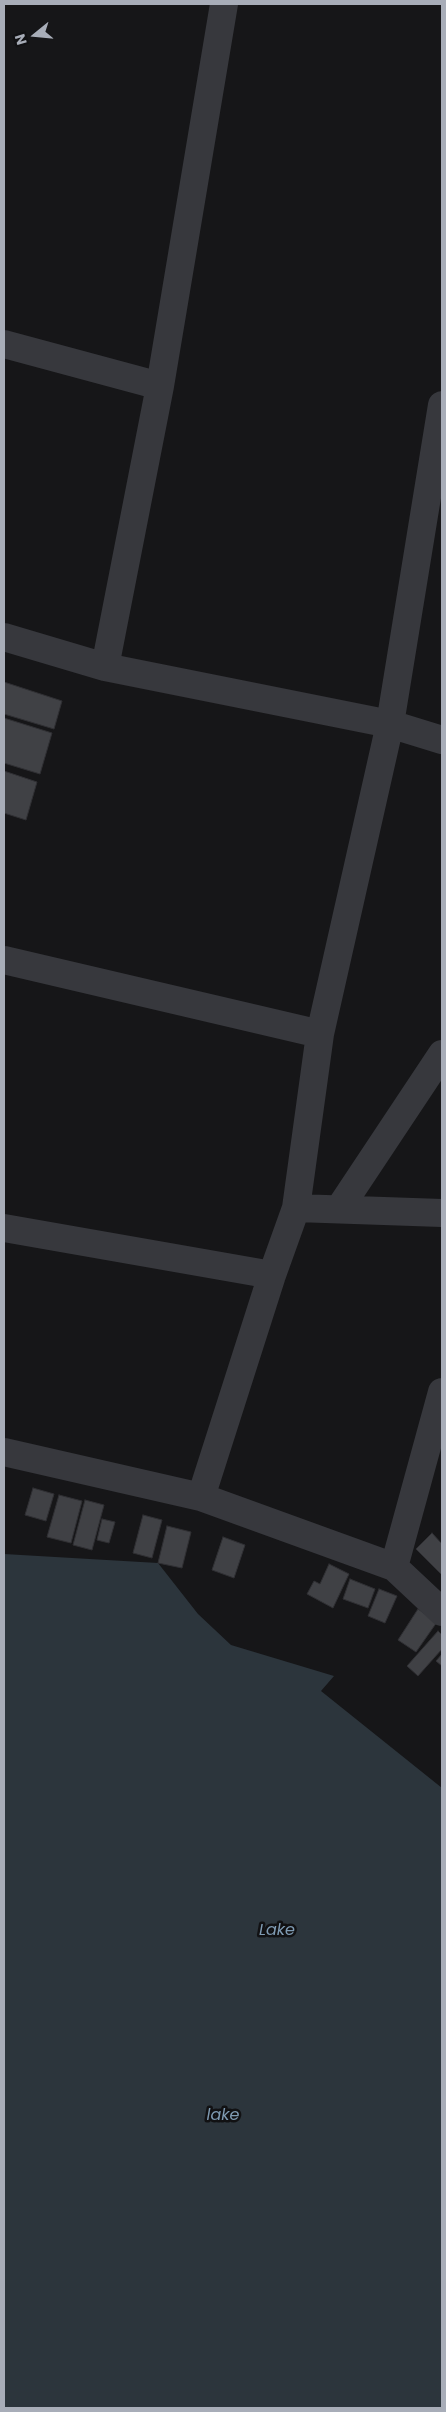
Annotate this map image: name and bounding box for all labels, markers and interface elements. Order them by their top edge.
north arrow [10,10,60,60]
text: N [10,31,32,47]
water label: Lake [259,1921,295,1941]
water label: lake [207,2106,239,2126]

